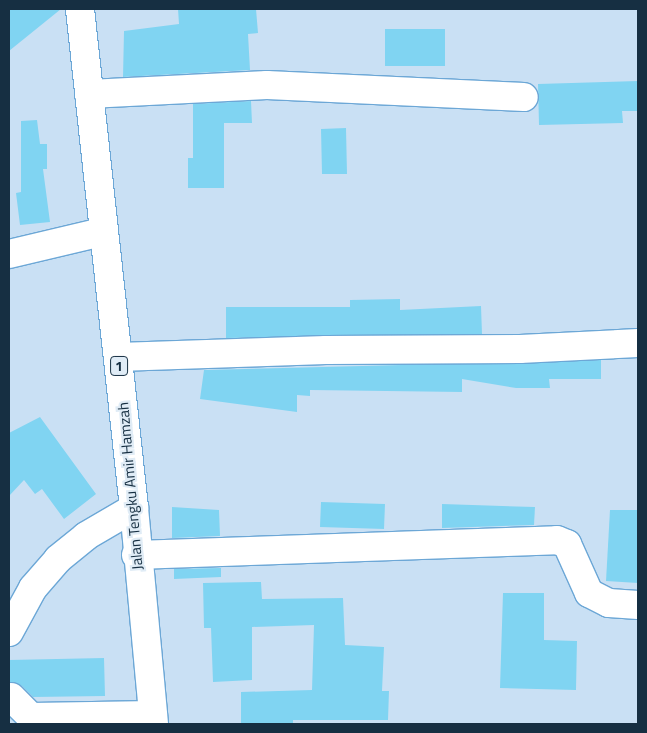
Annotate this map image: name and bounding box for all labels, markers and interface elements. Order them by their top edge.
road number: 1 [109,354,129,378]
street label: Jalan Tengku Amir Hamzah [114,401,146,571]

